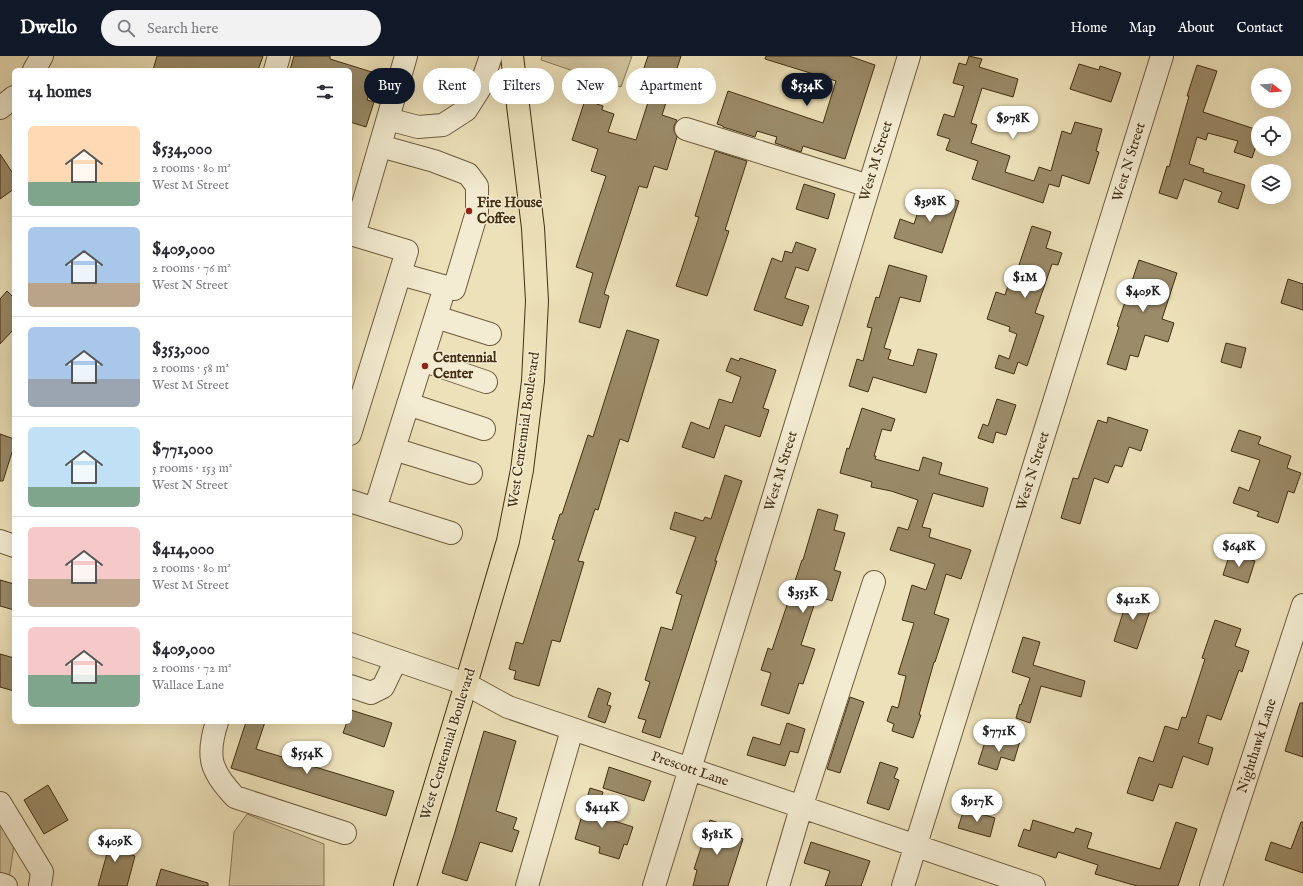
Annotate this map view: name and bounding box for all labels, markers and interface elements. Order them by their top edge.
search box [101,10,381,46]
text: Dwello [20,16,77,40]
icon: search [115,17,137,39]
text: Search here [147,19,218,38]
text: Home [1071,19,1107,37]
text: Map [1129,19,1156,37]
text: About [1178,19,1214,37]
text: Contact [1236,19,1283,37]
chip: Buy [364,68,415,104]
chip: Rent [423,68,481,104]
chip: Filters [489,68,554,104]
chip: New [562,68,618,104]
chip: Apartment [626,68,716,104]
north arrow [1251,68,1291,108]
map controls [1251,68,1291,204]
pin: $534K [779,73,835,107]
text: $534K [791,77,823,94]
icon: filters [314,81,336,103]
text: 14 homes [28,82,91,103]
pin: $978K [985,106,1041,140]
text: $978K [996,110,1030,127]
button: locate [1251,116,1291,156]
street label: West M Street [855,119,897,203]
street label: West N Street [1108,120,1150,204]
text: $534,000 [152,139,212,160]
icon: home [60,142,108,190]
text: 2 rooms · 80 m² [152,160,231,177]
button: layers [1251,164,1291,204]
text: West M Street [152,177,229,194]
pin: $398K [902,189,958,223]
text: $398K [914,193,946,210]
place label: Fire House Coffee [477,194,543,228]
marker: Fire House Coffee [464,206,474,216]
text: $409,000 [152,239,215,260]
icon: home [60,243,108,291]
text: 2 rooms · 76 m² [152,260,231,277]
pin: $1M [1006,265,1044,299]
text: $1M [1013,269,1037,286]
text: West N Street [152,277,228,294]
pin: $409K [1115,279,1171,313]
text: $409K [1125,283,1161,300]
text: $353,000 [152,339,210,360]
icon: home [60,343,108,391]
place label: Centennial Center [433,349,498,383]
street label: West Centennial Boulevard [504,350,544,509]
text: 2 rooms · 58 m² [152,360,229,377]
marker: Centennial Center [420,361,430,371]
text: West M Street [152,377,229,394]
street label: West M Street [760,429,802,513]
street label: West N Street [1012,429,1054,513]
text: $771,000 [152,439,213,460]
icon: home [60,443,108,491]
text: 5 rooms · 153 m² [152,460,232,477]
text: West N Street [152,477,228,494]
pin: $648K [1211,534,1267,568]
text: $648K [1222,538,1256,555]
text: $414,000 [152,539,214,560]
icon: home [60,543,108,591]
text: 2 rooms · 80 m² [152,560,231,577]
text: West M Street [152,577,229,594]
pin: $353K [775,580,831,614]
text: $353K [787,584,819,601]
pin: $412K [1105,587,1161,621]
text: $412K [1116,591,1150,608]
text: $409,000 [152,639,215,660]
icon: home [60,643,108,691]
text: 2 rooms · 72 m² [152,660,232,677]
street label: West Centennial Boulevard [416,666,480,822]
text: Wallace Lane [152,677,224,694]
street label: Nighthawk Lane [1233,696,1281,796]
pin: $771K [971,719,1027,753]
text: $771K [982,723,1016,740]
pin: $554K [279,741,335,775]
text: $554K [291,745,323,762]
street label: Prescott Lane [649,747,732,791]
pin: $917K [949,789,1005,823]
text: $917K [960,793,994,810]
pin: $414K [574,795,630,829]
text: $414K [585,799,619,816]
pin: $581K [689,822,745,856]
text: $581K [701,826,733,843]
pin: $409K [87,829,143,863]
text: $409K [97,833,133,850]

